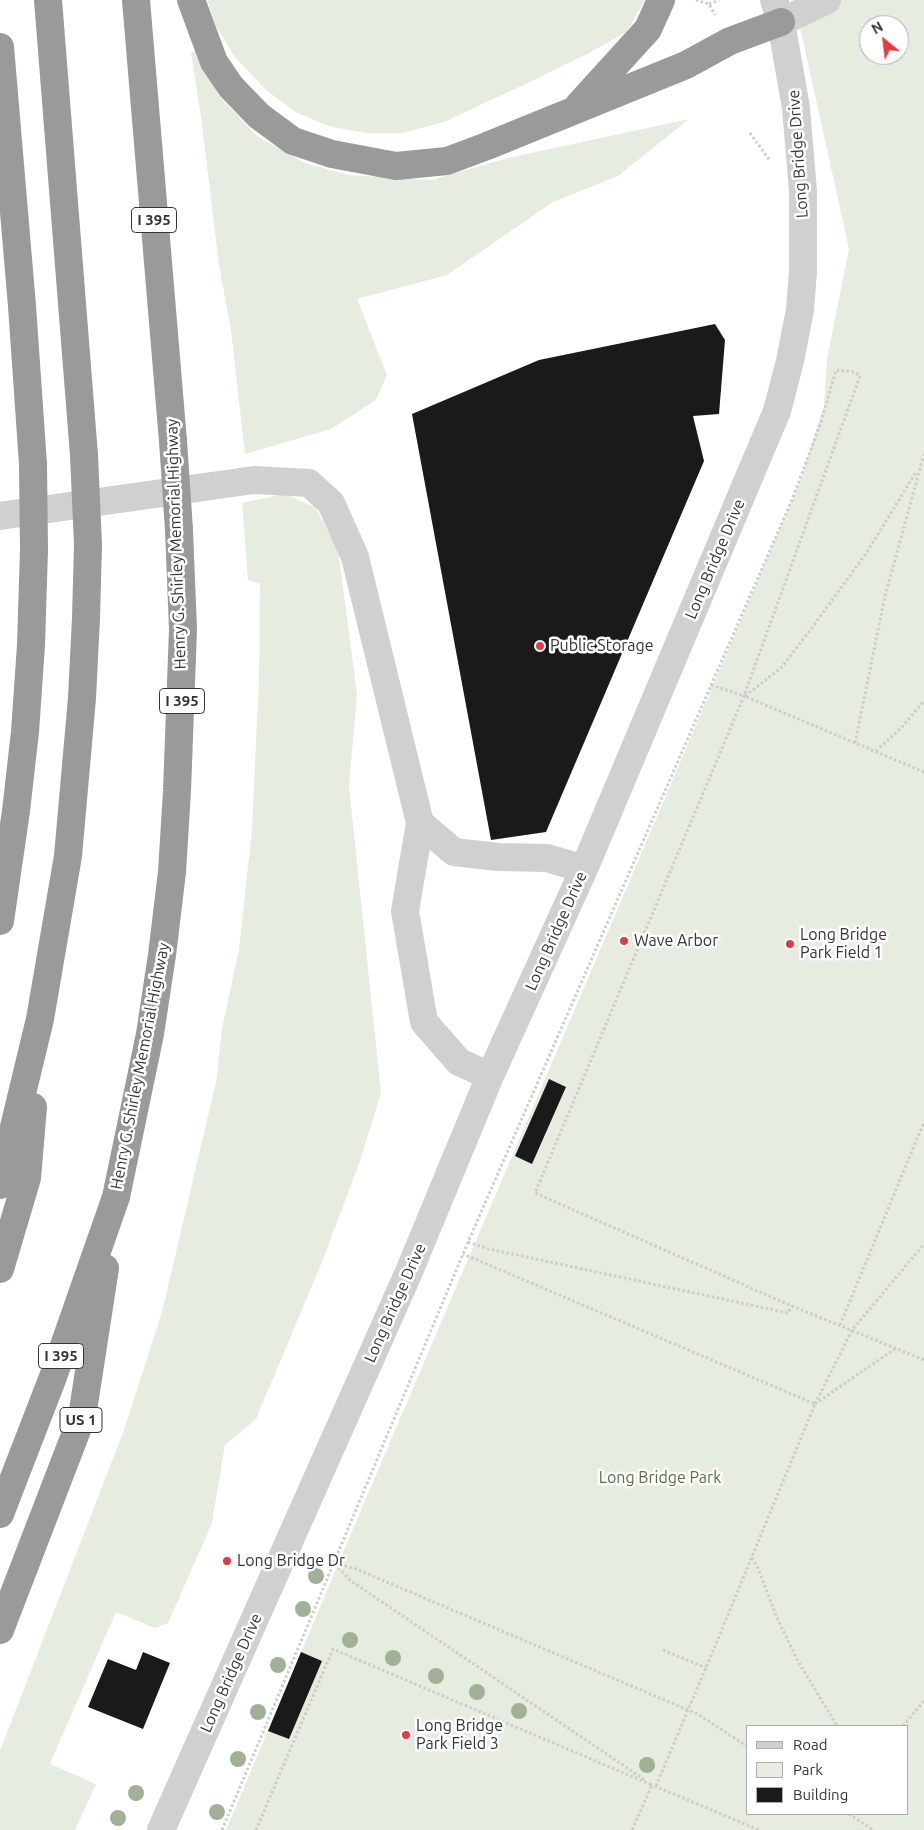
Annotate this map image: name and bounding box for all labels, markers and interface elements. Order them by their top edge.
north arrow [859,15,909,65]
text: N [869,18,886,37]
street label: Long Bridge Drive [784,89,812,219]
road number: I 395 [132,208,176,232]
street label: Henry G. Shirley Memorial Highway [162,418,190,670]
street label: Long Bridge Drive [681,496,749,622]
place label: Public Storage [550,636,654,656]
marker: Public Storage [534,640,546,652]
road number: I 395 [160,688,204,714]
street label: Long Bridge Drive [521,868,591,994]
place label: Long Bridge Park Field 1 [800,925,887,963]
place label: Wave Arbor [634,931,718,951]
marker: Wave Arbor [618,935,630,947]
marker: Long Bridge Park Field 1 [784,938,796,950]
street label: Henry G. Shirley Memorial Highway [107,941,173,1191]
street label: Long Bridge Drive [360,1240,430,1366]
road number: I 395 [38,1344,84,1368]
road number: US 1 [60,1408,102,1432]
park label: Long Bridge Park [599,1468,721,1488]
place label: Long Bridge Dr [237,1551,345,1571]
marker: Long Bridge Dr [221,1555,233,1567]
street label: Long Bridge Drive [196,1610,266,1736]
place label: Long Bridge Park Field 3 [416,1716,503,1754]
legend [746,1725,909,1815]
marker: Long Bridge Park Field 3 [400,1729,412,1741]
text: Road [793,1736,828,1753]
text: Park [793,1761,823,1778]
text: Building [793,1786,848,1803]

